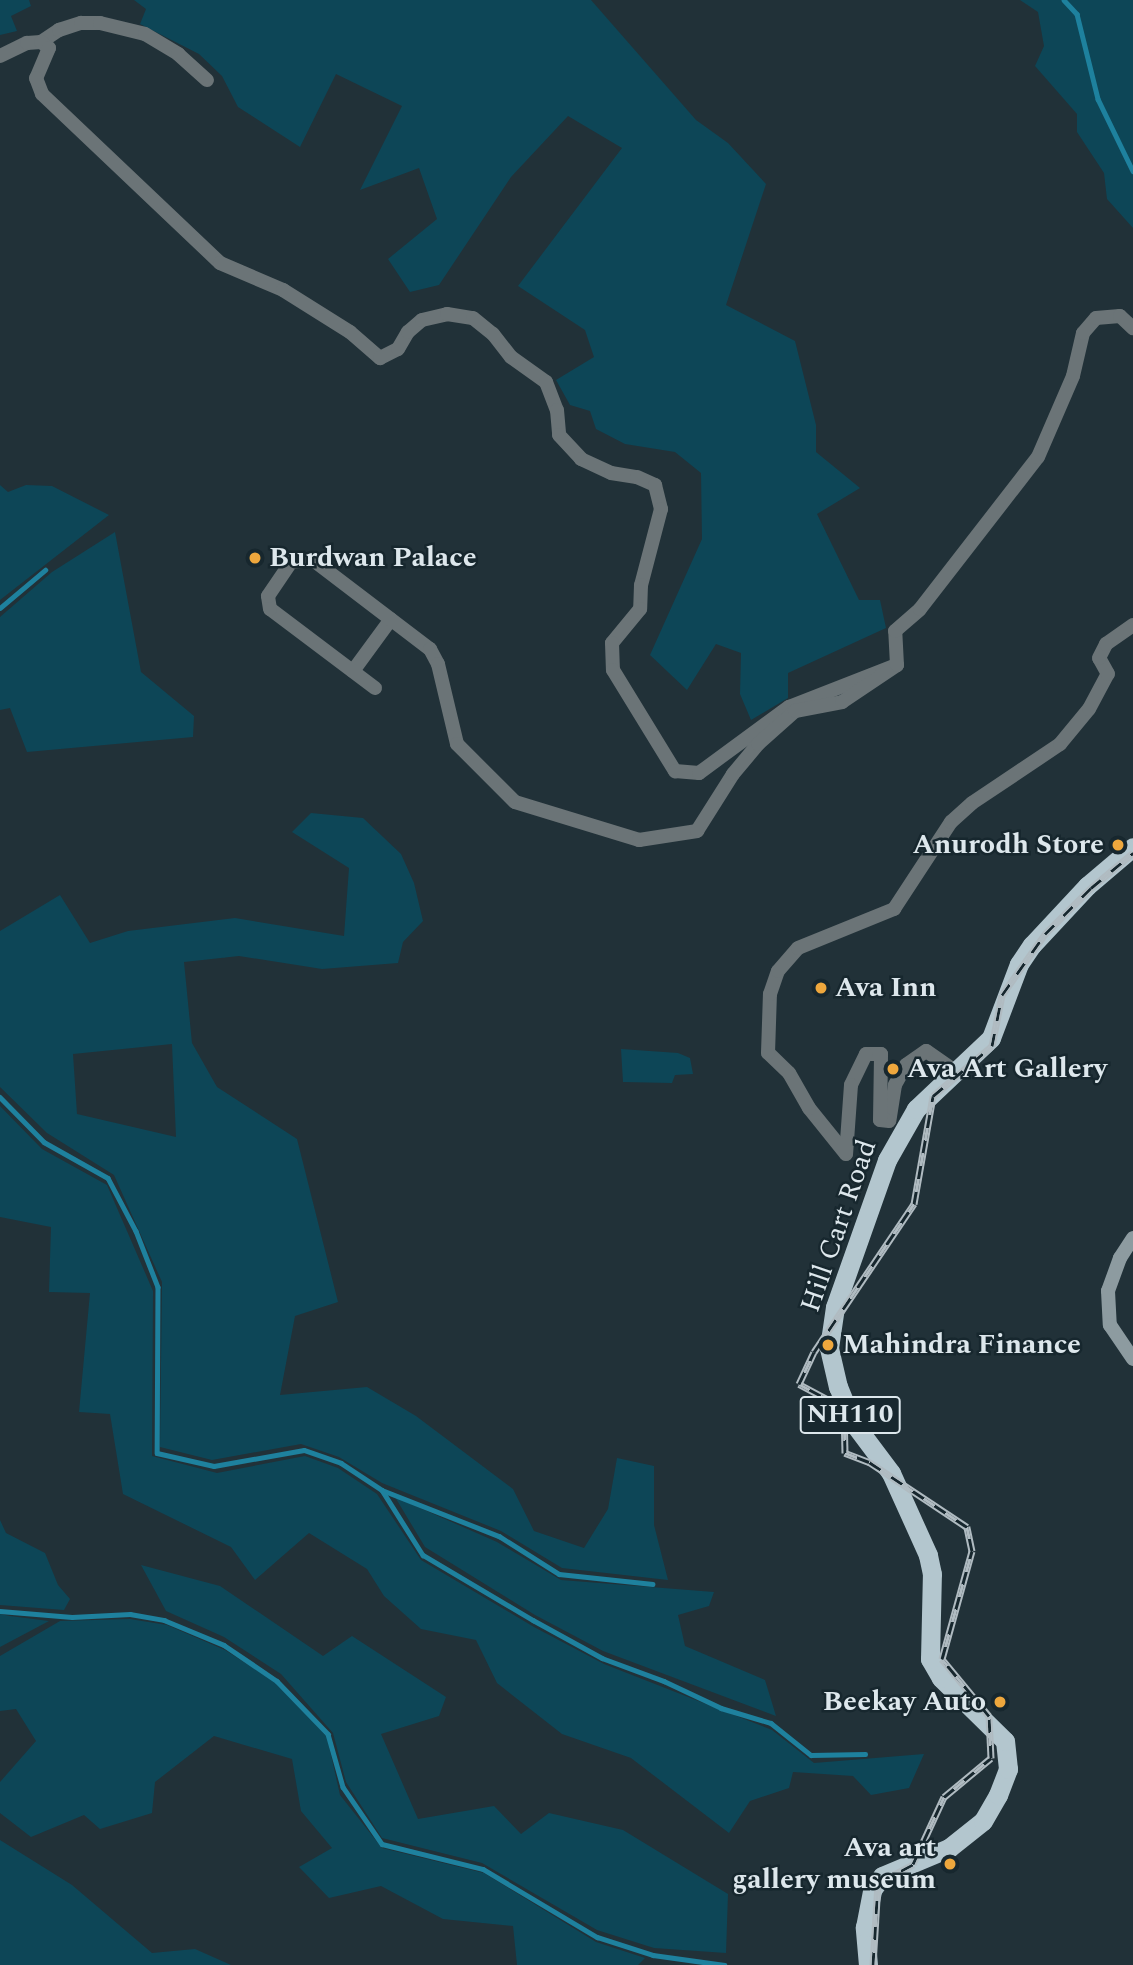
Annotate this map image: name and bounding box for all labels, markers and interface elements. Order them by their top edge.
place label: Burdwan Palace [269,541,477,575]
marker: Burdwan Palace [247,550,263,566]
place label: Anurodh Store [912,828,1104,862]
marker: Anurodh Store [1110,837,1126,853]
place label: Ava Inn [835,971,936,1005]
marker: Ava Inn [813,980,829,996]
place label: Ava Art Gallery [907,1052,1107,1086]
marker: Ava Art Gallery [885,1061,901,1077]
street label: Hill Cart Road [794,1135,884,1317]
place label: Mahindra Finance [842,1328,1081,1362]
marker: Mahindra Finance [820,1337,836,1353]
road number: NH110 [799,1392,901,1438]
place label: Beekay Auto [823,1685,986,1719]
marker: Beekay Auto [992,1694,1008,1710]
place label: Ava art gallery museum [732,1831,936,1897]
marker: Ava art gallery museum [942,1856,958,1872]

